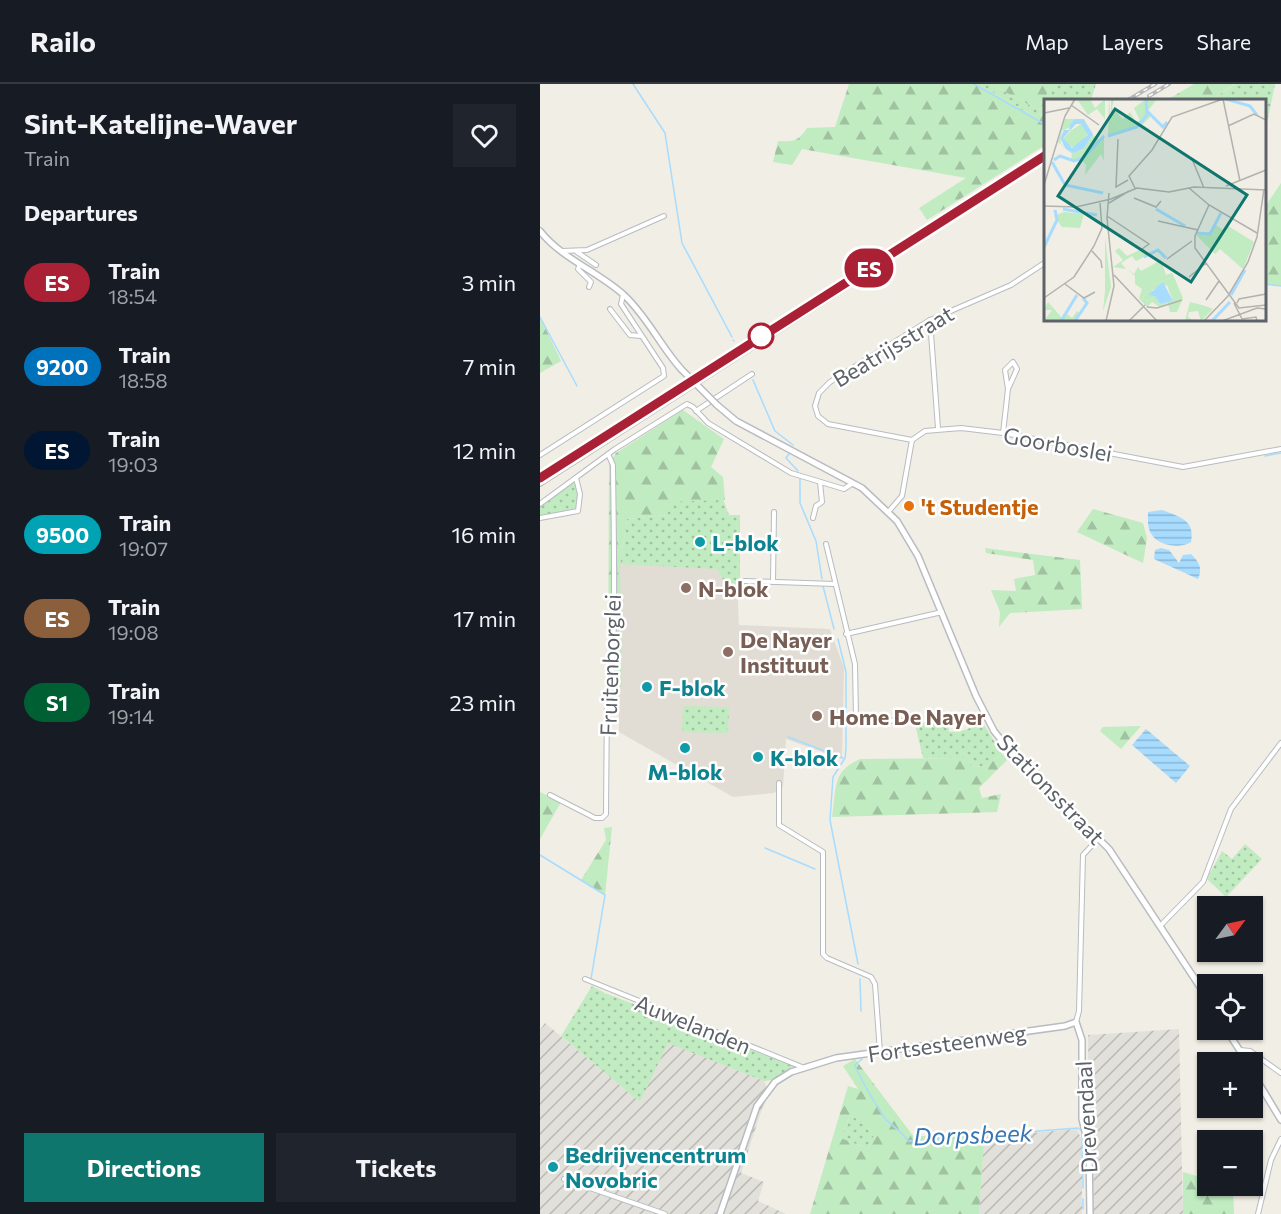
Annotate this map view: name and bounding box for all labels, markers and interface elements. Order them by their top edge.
text: Railo [30,24,96,58]
text: Map [1025,29,1069,54]
text: Layers [1102,29,1164,54]
text: Share [1197,29,1251,54]
inset map [1044,99,1266,321]
button: heart [453,104,516,167]
text: Sint-Katelijne-Waver [24,106,297,140]
text: Train [24,146,70,170]
text: Departures [24,199,138,226]
line badge: ES [842,248,896,288]
text: ES [856,256,882,281]
text: Train [108,257,160,284]
text: 3 min [462,269,516,296]
text: ES [44,270,70,295]
text: 18:54 [108,284,157,308]
street label: Beatrijsstraat [828,299,958,393]
unlabelled marker [748,323,774,349]
text: Train [119,341,171,368]
text: 7 min [463,353,516,380]
text: 9200 [36,354,89,379]
text: 18:58 [119,368,168,392]
street label: Goorboslei [1001,421,1115,467]
text: Train [108,425,160,452]
text: 12 min [453,437,516,464]
text: ES [44,438,70,463]
text: 19:03 [108,452,158,476]
place label: 't Studentje [921,493,1038,520]
marker: 't Studentje [902,499,916,513]
text: Train [119,509,171,536]
text: 16 min [452,521,516,548]
text: 9500 [36,522,89,547]
place label: L-blok [712,529,779,556]
marker: L-blok [693,535,707,549]
text: 19:07 [119,536,168,560]
place label: N-blok [698,575,769,602]
marker: N-blok [679,581,693,595]
text: Train [108,593,160,620]
street label: Fruitenborglei [594,594,626,736]
text: 17 min [453,605,516,632]
text: ES [44,606,70,631]
text: 19:08 [108,620,159,644]
place label: De Nayer Instituut [740,626,832,678]
marker: De Nayer Instituut [721,645,735,659]
place label: F-blok [659,674,726,701]
text: Train [108,677,160,704]
marker: F-blok [640,680,654,694]
text: 23 min [450,689,516,716]
text: S1 [46,690,68,715]
place label: Home De Nayer [829,703,986,730]
text: 19:14 [108,704,154,728]
marker: Home De Nayer [810,709,824,723]
street label: Stationsstraat [992,728,1110,850]
marker: M-blok [678,741,692,755]
place label: K-blok [770,744,839,771]
marker: K-blok [751,750,765,764]
place label: M-blok [647,758,723,785]
north arrow [1197,896,1263,962]
map controls [1197,896,1263,1196]
button: locate [1197,974,1263,1040]
street label: Auwelanden [631,989,755,1059]
street label: Fortsesteenweg [866,1018,1028,1067]
button: + [1197,1052,1263,1118]
street label: Drevendaal [1070,1060,1102,1174]
water label: Dorpsbeek [913,1117,1034,1151]
button: − [1197,1130,1263,1196]
button: Directions [24,1133,264,1202]
button: Tickets [276,1133,516,1202]
place label: Bedrijvencentrum Novobric [565,1141,746,1193]
marker: Bedrijvencentrum Novobric [546,1160,560,1174]

